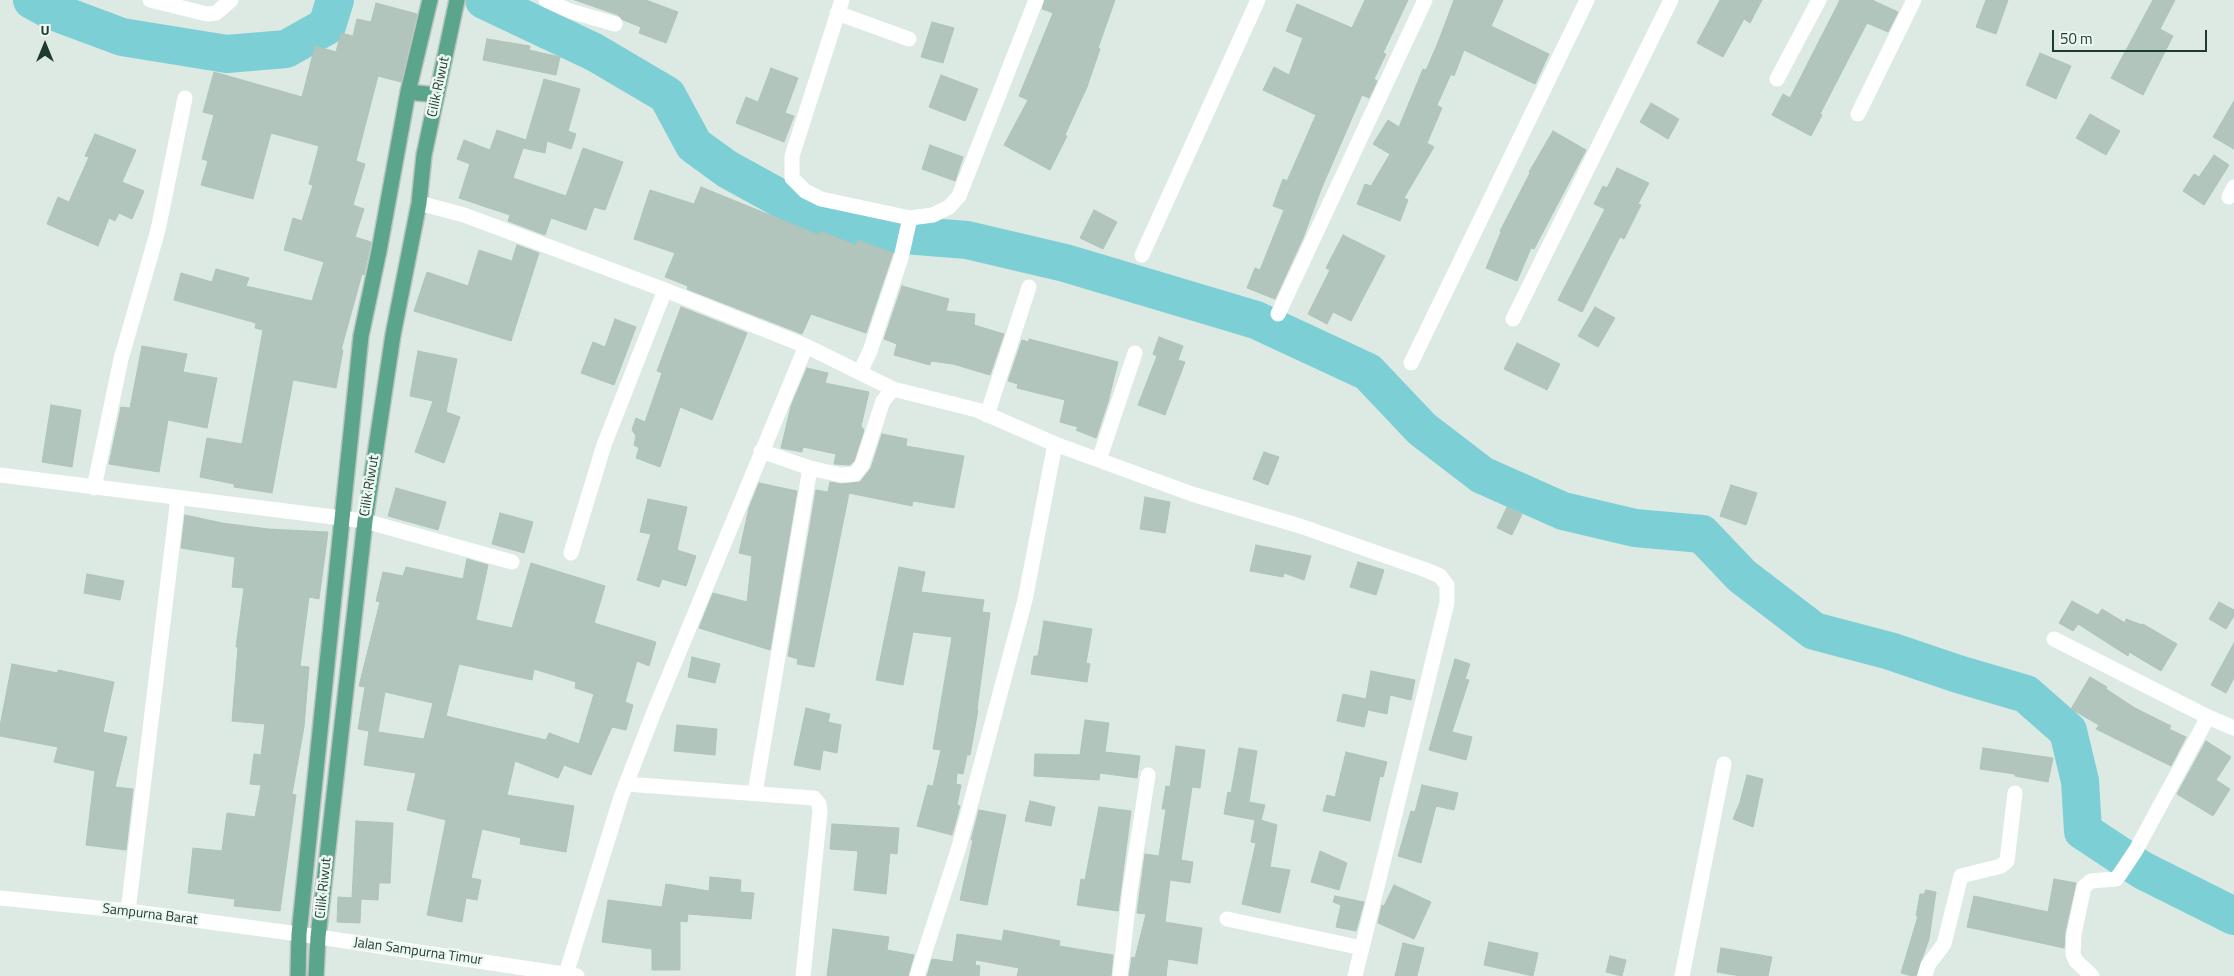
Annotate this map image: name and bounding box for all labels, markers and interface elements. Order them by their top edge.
text: U [40,19,50,40]
north arrow [20,20,70,70]
scale bar [2054,20,2209,52]
text: 50 m [2060,27,2093,50]
street label: Cilik Riwut [424,55,454,119]
street label: Cilik Riwut [357,454,383,518]
street label: Cilik Riwut [312,857,336,919]
street label: Sampurna Barat [101,901,199,929]
street label: Jalan Sampurna Timur [353,935,483,969]

